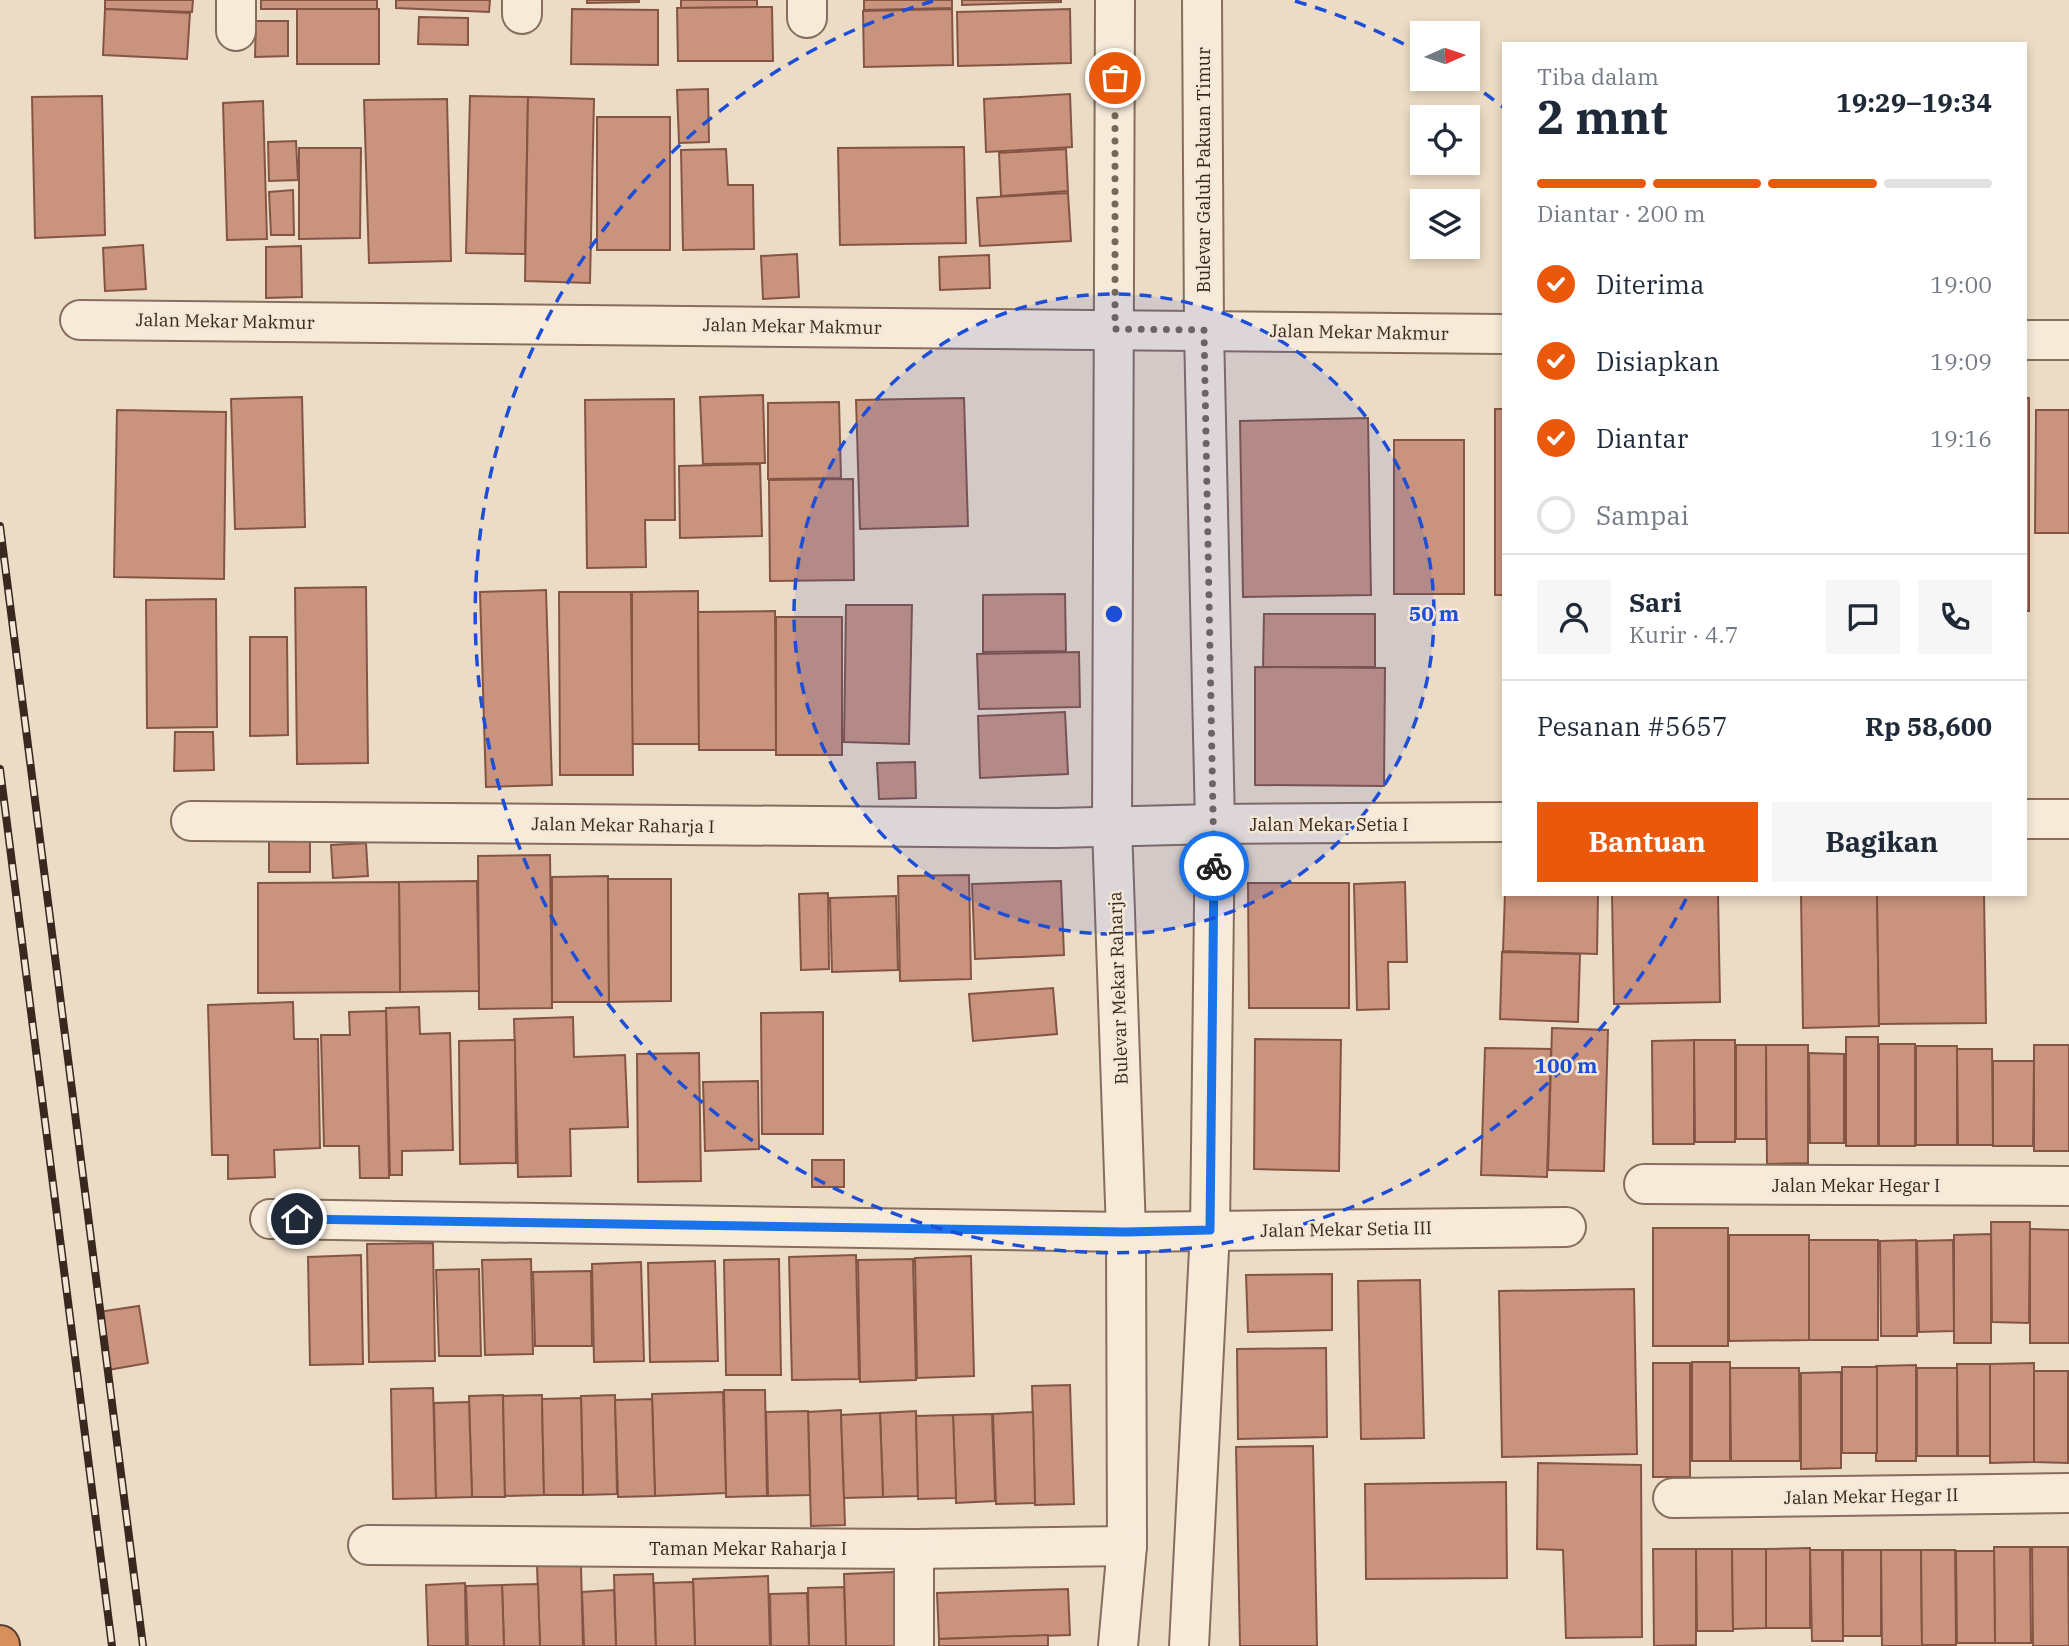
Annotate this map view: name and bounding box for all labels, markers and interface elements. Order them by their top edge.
north arrow [1410,21,1480,91]
map controls [1410,21,1480,259]
street label: Bulevar Galuh Pakuan Timur [1192,47,1215,293]
pin [1085,48,1145,108]
icon: bag [1096,59,1134,97]
text: Tiba dalam [1537,61,1659,91]
text: 19:29–19:34 [1836,85,1992,119]
text: 2 mnt [1537,87,1668,147]
button: locate [1410,105,1480,175]
button: layers [1410,189,1480,259]
text: Diantar · 200 m [1537,198,1705,228]
icon: check [1537,265,1575,303]
text: Diterima [1596,267,1704,301]
text: 19:00 [1930,269,1992,299]
street label: Jalan Mekar Makmur [135,308,315,334]
street label: Jalan Mekar Makmur [702,313,882,339]
street label: Jalan Mekar Makmur [1269,319,1449,345]
icon: check [1537,342,1575,380]
text: Disiapkan [1596,344,1720,378]
text: 19:09 [1930,346,1992,376]
icon: check [1537,419,1575,457]
text: Diantar [1596,421,1688,455]
text: 19:16 [1930,423,1992,453]
text: Sampai [1596,498,1689,532]
button: person [1537,580,1611,654]
button: chat [1826,580,1900,654]
button: phone [1918,580,1992,654]
text: Sari [1629,585,1682,619]
text: 50 m [1409,599,1459,627]
centre of rings [1102,602,1126,626]
text: Kurir · 4.7 [1629,619,1738,649]
text: Pesanan #5657 [1537,709,1727,743]
text: Rp 58,600 [1865,709,1992,743]
button: Bantuan [1537,802,1758,882]
button: Bagikan [1772,802,1992,882]
street label: Jalan Mekar Raharja I [531,812,715,838]
street label: Jalan Mekar Setia I [1249,813,1409,836]
courier [1179,831,1249,901]
icon: bike [1195,847,1233,885]
street label: Bulevar Mekar Raharja [1103,891,1133,1085]
text: 100 m [1534,1051,1598,1079]
street label: Jalan Mekar Hegar I [1772,1174,1940,1197]
pin [267,1189,327,1249]
icon: home [278,1200,316,1238]
street label: Jalan Mekar Setia III [1260,1216,1432,1242]
street label: Jalan Mekar Hegar II [1783,1483,1959,1509]
street label: Taman Mekar Raharja I [649,1537,847,1560]

